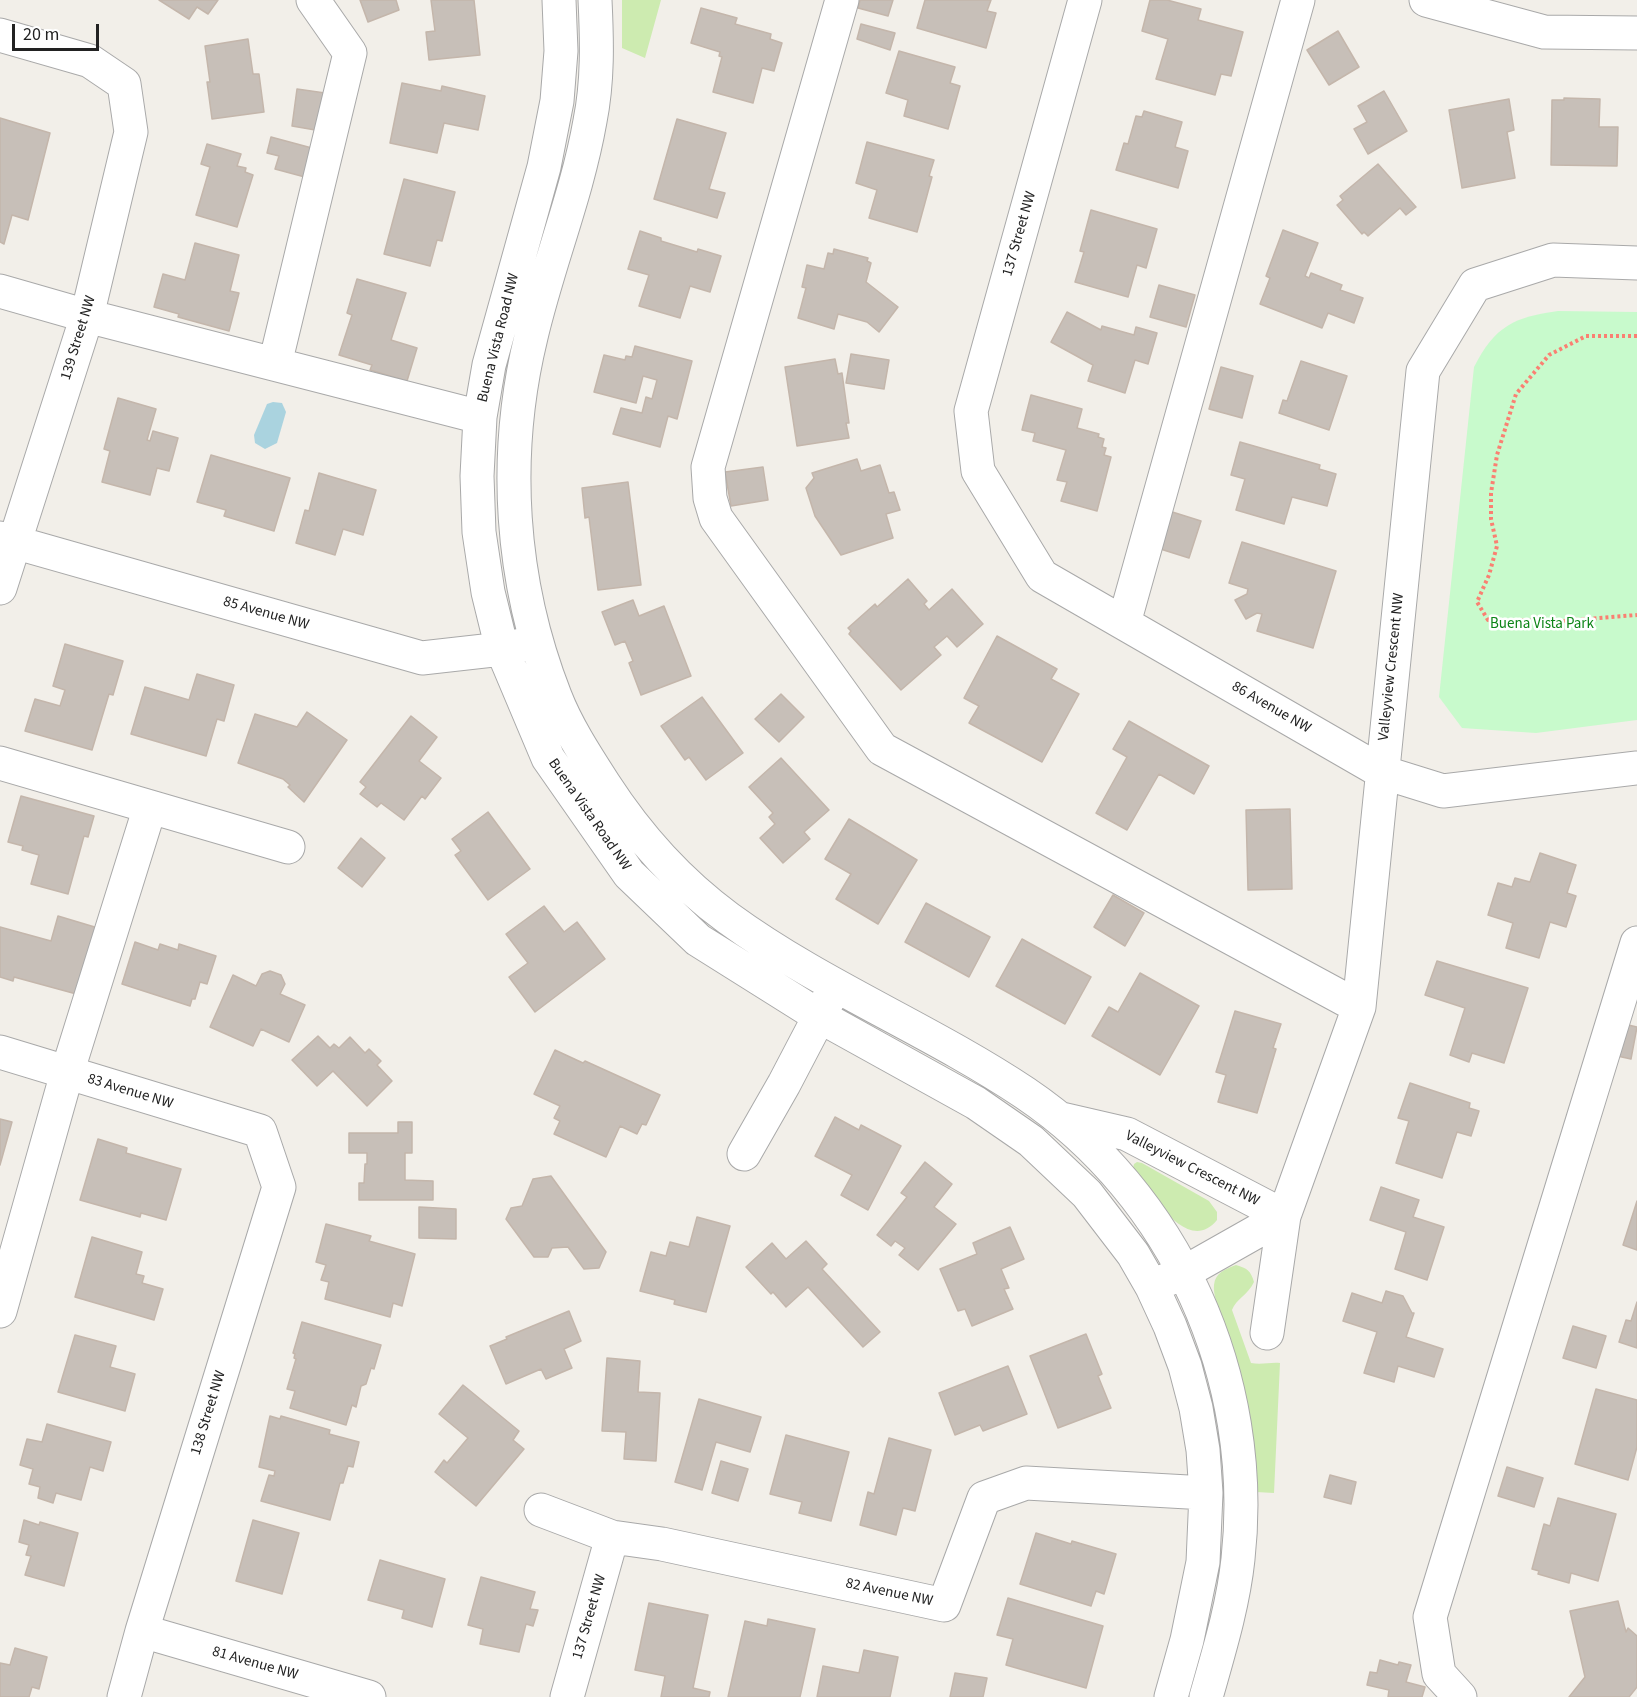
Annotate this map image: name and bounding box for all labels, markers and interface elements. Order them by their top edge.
scale bar [15,12,102,50]
text: 20 m [23,22,59,47]
street label: 137 Street NW [999,189,1041,279]
street label: Buena Vista Road NW [474,271,524,405]
street label: 139 Street NW [58,294,100,382]
street label: Valleyview Crescent NW [1375,592,1409,742]
street label: 85 Avenue NW [221,593,311,635]
park label: Buena Vista Park [1490,616,1594,634]
street label: 86 Avenue NW [1228,678,1314,738]
street label: Buena Vista Road NW [544,756,634,874]
street label: 83 Avenue NW [85,1070,175,1114]
street label: Valleyview Crescent NW [1122,1127,1262,1211]
street label: 138 Street NW [188,1369,230,1457]
street label: 137 Street NW [569,1572,611,1662]
street label: 82 Avenue NW [844,1575,934,1611]
street label: 81 Avenue NW [210,1643,300,1685]

